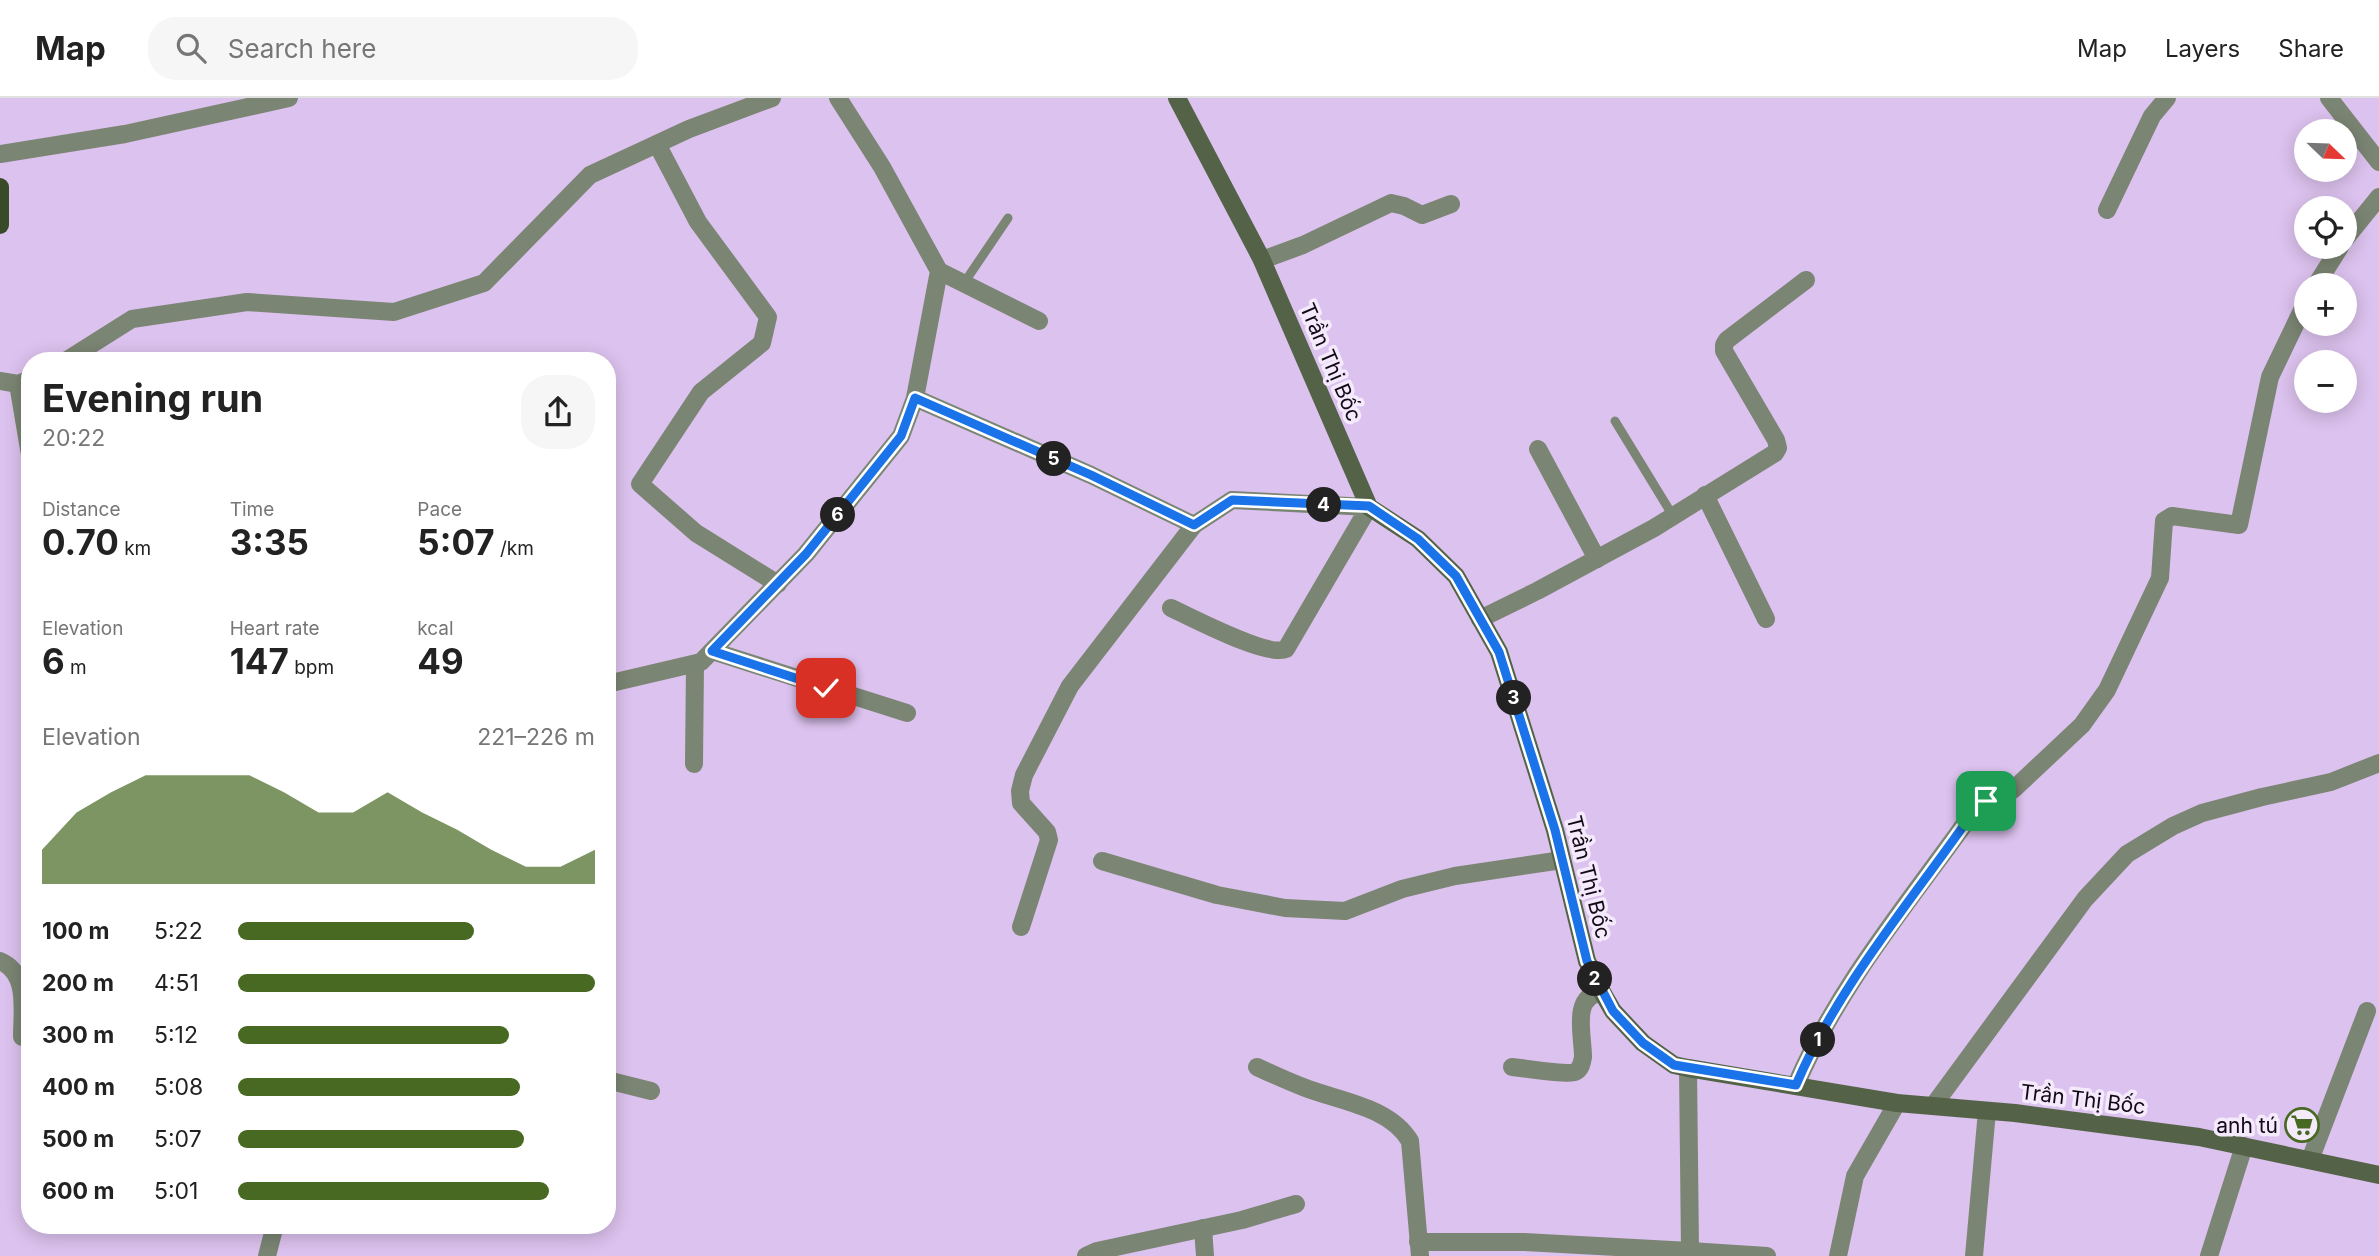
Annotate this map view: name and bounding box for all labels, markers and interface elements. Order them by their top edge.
search box [148,17,638,80]
text: Map [35,28,106,68]
icon: search [172,29,210,67]
text: Search here [228,33,376,64]
text: Map [2077,34,2127,63]
text: Layers [2165,34,2240,63]
text: Share [2278,34,2344,63]
north arrow [2294,119,2357,182]
map controls [2294,119,2357,413]
button: locate [2294,196,2357,259]
button: + [2294,273,2357,336]
street label: Trần Thị Bốc [1295,299,1367,425]
button: − [2294,350,2357,413]
text: Evening run [42,375,263,421]
button: share [521,375,595,449]
text: 20:22 [42,424,105,452]
pin: 5 [1036,442,1072,476]
text: 5 [1047,447,1060,470]
pin: 4 [1306,488,1342,522]
text: 4 [1317,493,1330,516]
text: Distance [42,498,120,521]
text: Time [230,498,274,521]
text: Pace [417,498,462,521]
pin: 6 [820,498,856,532]
text: 6 [831,503,844,526]
text: 0.70 [42,521,119,563]
text: 3:35 [230,521,309,563]
text: 5:07 [417,521,495,563]
text: km [119,537,151,560]
text: /km [495,537,534,560]
text: Elevation [42,617,123,640]
text: Heart rate [230,617,320,640]
text: kcal [417,617,454,640]
text: 6 [42,640,65,682]
text: 147 [230,640,289,682]
text: 49 [417,640,464,682]
text: m [65,656,87,679]
text: bpm [289,656,334,679]
pin [796,658,856,718]
icon: check [807,669,845,707]
pin: 3 [1496,680,1532,716]
text: 3 [1507,686,1520,709]
text: Elevation [42,723,141,751]
text: 221–226 m [477,723,595,751]
pin [1956,771,2016,831]
icon: arrive [1967,782,2005,820]
street label: Trần Thị Bốc [1562,813,1616,941]
text: 100 m [42,917,109,945]
text: 5:22 [154,917,203,945]
pin: 2 [1578,962,1612,996]
text: 2 [1589,967,1600,990]
text: 200 m [42,969,114,997]
text: 4:51 [154,969,199,997]
text: 300 m [42,1021,114,1049]
text: 5:12 [154,1021,198,1049]
pin: 1 [1800,1023,1836,1058]
text: 1 [1813,1028,1822,1051]
text: 400 m [42,1073,115,1101]
text: 5:08 [154,1073,203,1101]
street label: Trần Thị Bốc [2019,1079,2147,1119]
supermarket icon: anh tú [2283,1106,2321,1144]
place label: anh tú [2216,1113,2278,1138]
text: 500 m [42,1125,114,1153]
text: 5:07 [154,1125,202,1153]
text: 600 m [42,1177,114,1205]
text: 5:01 [154,1177,198,1205]

